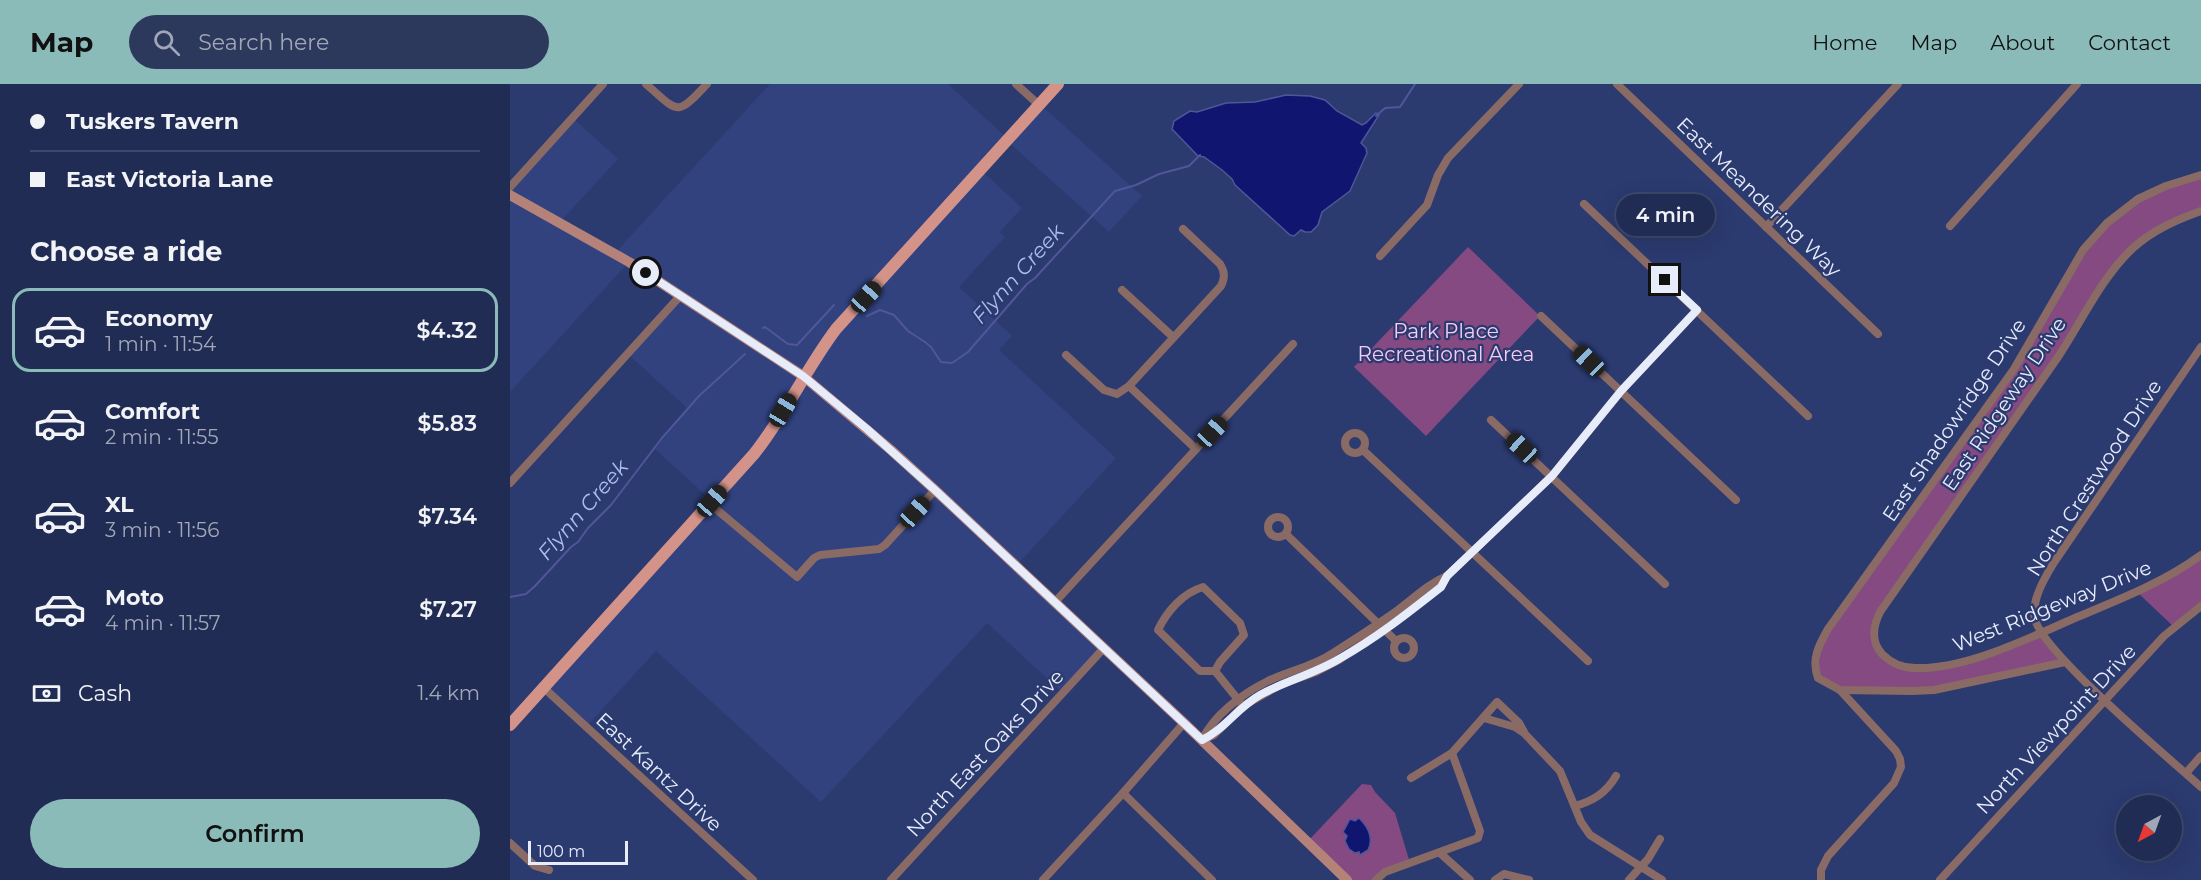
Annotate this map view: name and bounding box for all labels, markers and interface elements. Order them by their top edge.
search box [129,15,549,69]
text: Map [30,25,93,59]
icon: search [150,26,183,59]
text: Search here [198,29,329,56]
text: Home [1812,30,1877,55]
text: Map [1910,30,1957,55]
text: About [1990,30,2055,55]
text: Contact [2088,30,2171,55]
text: Tuskers Tavern [66,108,239,135]
street label: East Meandering Way [1672,112,1846,282]
text: East Victoria Lane [66,166,273,193]
callout: 4 min [1616,193,1714,235]
text: 4 min [1636,203,1695,227]
water label: Flynn Creek [966,218,1070,329]
text: Choose a ride [30,235,222,268]
route start [632,259,659,286]
route end [1651,266,1678,293]
car [847,278,885,316]
icon: car [33,303,87,357]
text: Economy [105,305,213,332]
street label: East Ridgeway Drive [1937,313,2071,495]
street label: East Shadowridge Drive [1877,314,2031,526]
text: $4.32 [416,317,477,344]
park label: Park Place Recreational Area [1358,319,1534,366]
text: 1 min · 11:54 [105,332,216,356]
car [1570,342,1608,380]
street label: North Crestwood Drive [2022,375,2166,581]
car [766,390,800,430]
icon: car [33,396,87,450]
text: Comfort [105,398,200,425]
text: $5.83 [418,410,477,437]
car [1193,413,1231,451]
text: 2 min · 11:55 [105,425,218,449]
car [1503,429,1541,467]
water label: Flynn Creek [532,453,634,565]
car [693,482,731,520]
icon: car [33,489,87,543]
text: XL [105,491,134,518]
car [896,493,934,531]
text: $7.34 [418,503,477,530]
text: 3 min · 11:56 [105,518,219,542]
street label: West Ridgeway Drive [1949,555,2155,657]
icon: car [33,582,87,636]
text: Moto [105,584,164,611]
text: $7.27 [419,596,477,623]
text: 4 min · 11:57 [105,611,221,635]
street label: North Viewpoint Drive [1971,639,2141,819]
street label: North East Oaks Drive [901,664,1069,842]
icon: cash [30,677,63,710]
text: Cash [78,680,132,707]
text: 1.4 km [417,681,480,705]
street label: East Kantz Drive [591,708,727,836]
north arrow [2116,795,2182,861]
map controls [2116,795,2182,861]
button: Confirm [30,799,480,868]
scale bar [528,838,628,866]
text: 100 m [537,842,585,861]

